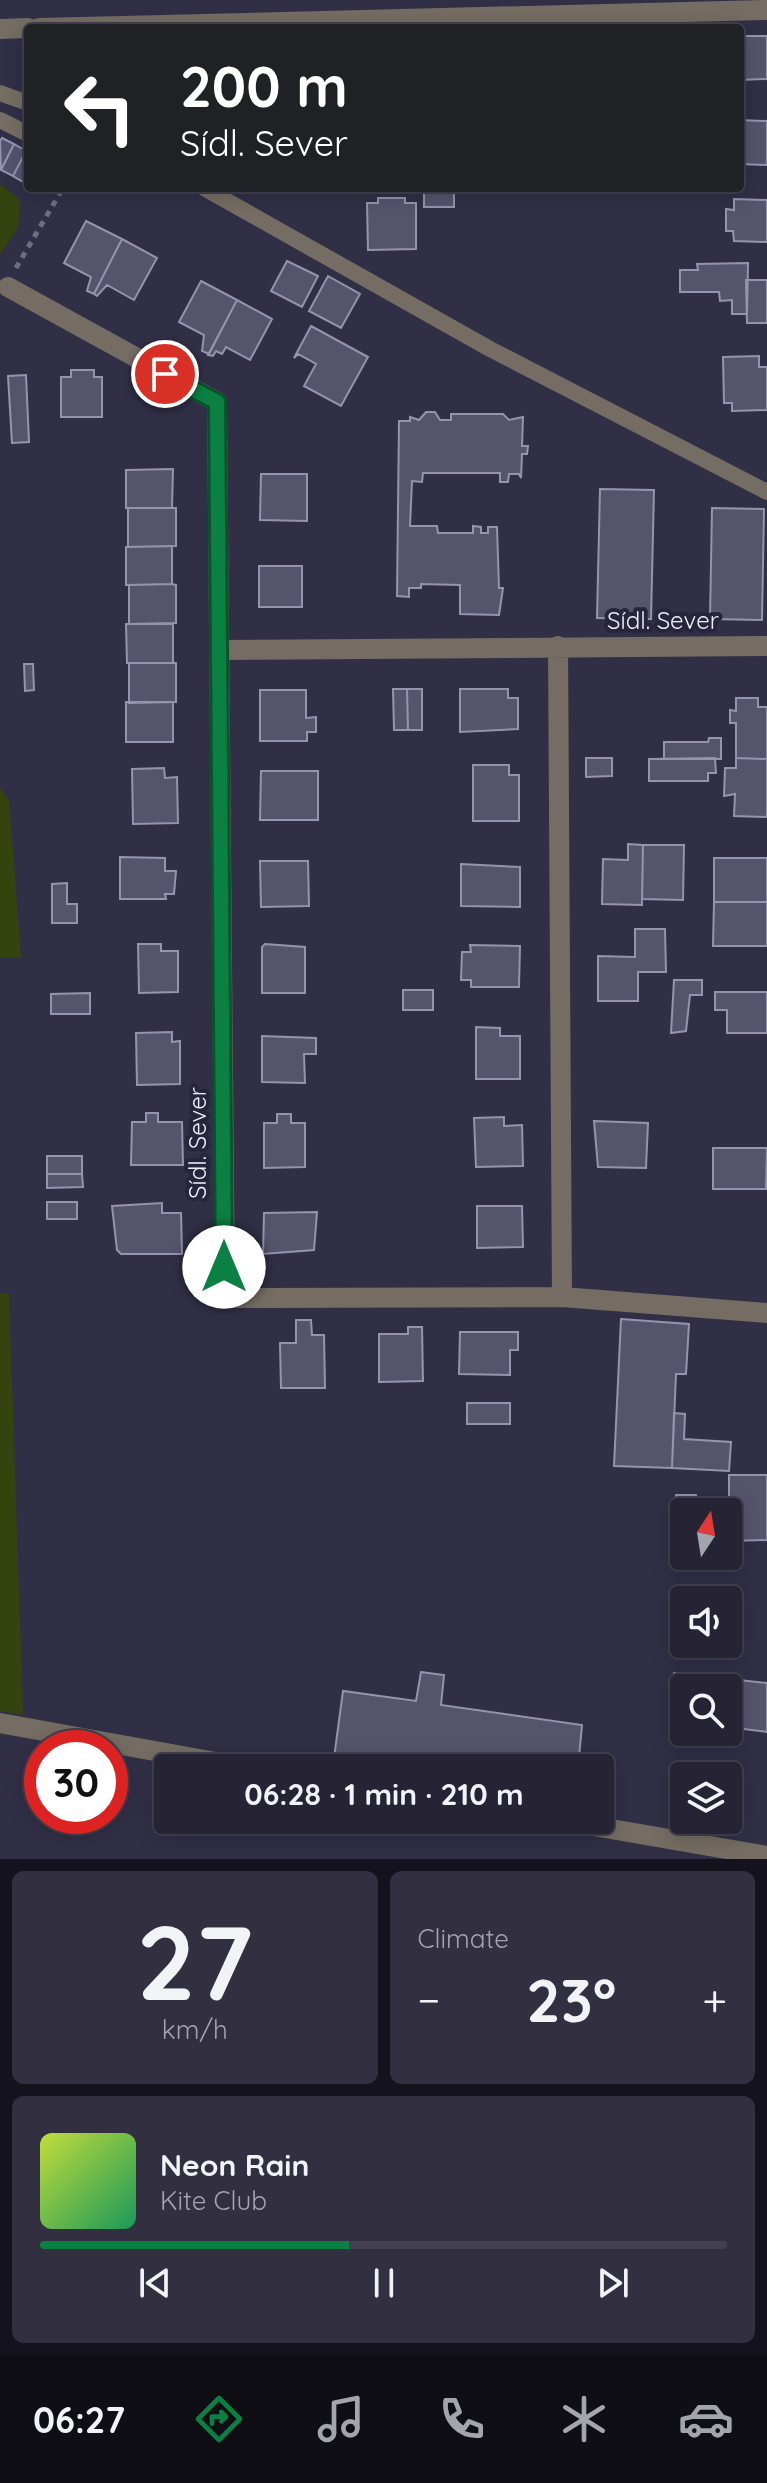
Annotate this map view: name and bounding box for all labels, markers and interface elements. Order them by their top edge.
text: 200 m [180,51,348,121]
icon: left [48,56,152,160]
text: Sídl. Sever [180,120,348,165]
pin [131,340,199,408]
icon: arrive [143,352,187,396]
street label: Sídl. Sever [607,605,719,635]
street label: Sídl. Sever [182,1087,212,1199]
position arrow [182,1225,266,1309]
north arrow [670,1498,742,1570]
map controls [670,1498,742,1834]
button: sound [670,1586,742,1658]
button: search [670,1674,742,1746]
speed limit sign: 30 [24,1730,128,1834]
button: layers [670,1762,742,1834]
text: 06:28 · 1 min · 210 m [244,1775,524,1813]
text: 27 [137,1896,253,2026]
text: Climate [418,1922,509,1955]
text: 23° [526,1962,616,2037]
text: − [418,1972,440,2027]
text: + [702,1972,727,2027]
text: km/h [162,2013,228,2046]
text: Neon Rain [160,2146,309,2184]
text: Kite Club [160,2184,267,2217]
icon: previous [133,2261,177,2305]
icon: pause [362,2261,406,2305]
icon: next [591,2261,635,2305]
icon: directions [191,2391,247,2447]
icon: music [313,2391,369,2447]
icon: phone [434,2391,490,2447]
icon: climate [556,2391,612,2447]
icon: car [678,2391,734,2447]
text: 06:27 [33,2397,125,2442]

